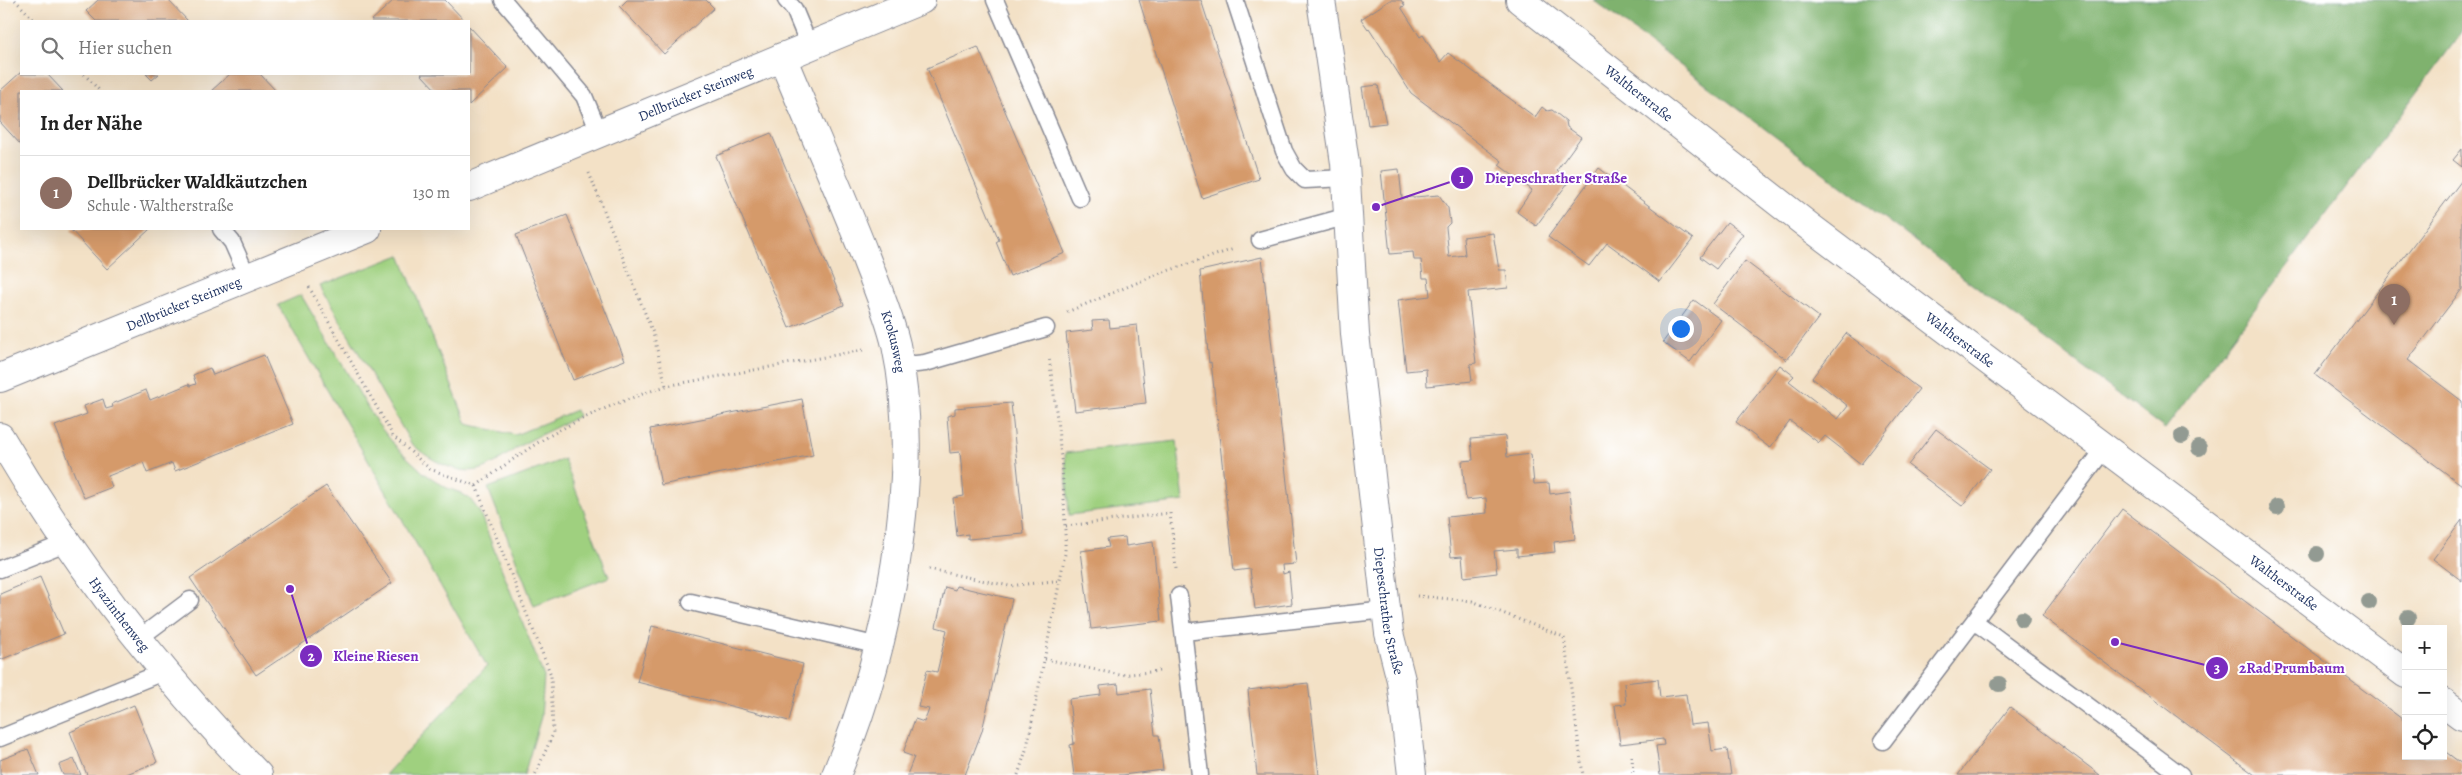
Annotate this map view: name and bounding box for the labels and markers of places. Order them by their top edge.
callout: Diepeschrather Straße [1449,163,1637,193]
pin: 1 [2378,284,2410,325]
callout: Kleine Riesen [298,641,429,671]
callout: 2Rad Prumbaum [2204,653,2355,683]

